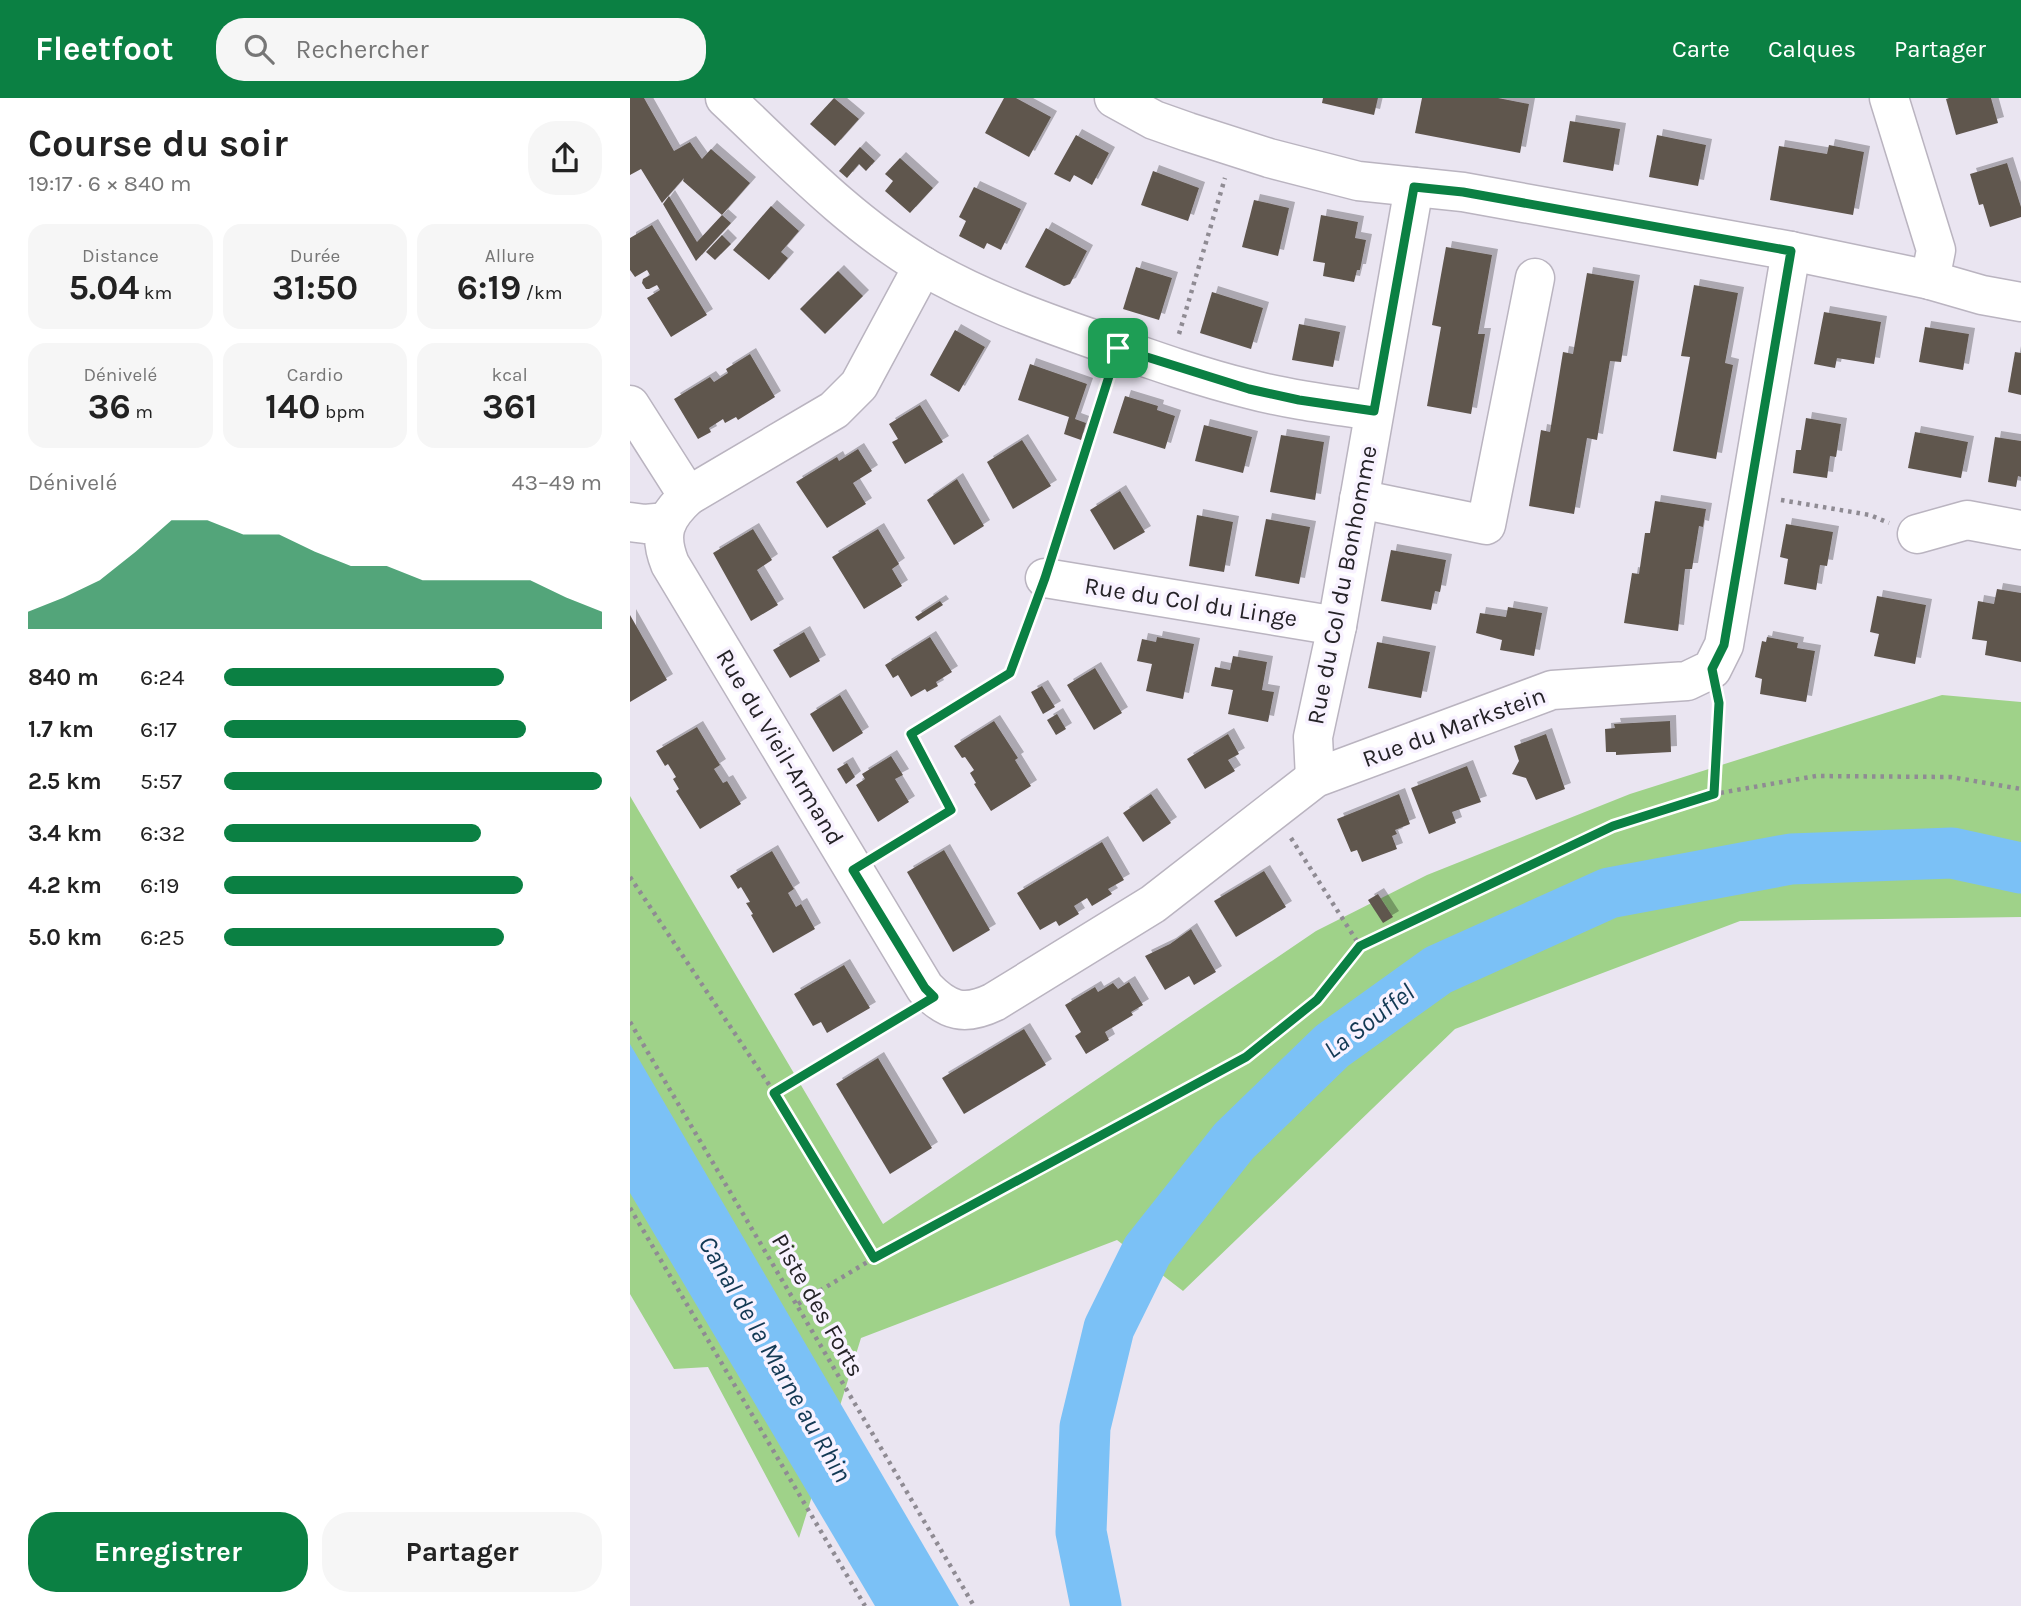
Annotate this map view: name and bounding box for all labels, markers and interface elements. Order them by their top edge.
search box [216,18,706,81]
text: Fleetfoot [35,30,174,68]
icon: search [240,30,278,68]
text: Rechercher [296,34,429,65]
text: Carte [1672,35,1730,63]
text: Calques [1768,35,1856,63]
text: Partager [1894,35,1986,63]
text: Course du soir [28,121,288,166]
button: share [528,121,602,195]
text: 19:17 · 6 × 840 m [28,170,191,197]
text: Distance [82,245,159,267]
text: Durée [290,245,340,267]
text: Allure [485,245,535,267]
text: 5.04 [68,267,139,308]
text: 31:50 [272,267,358,308]
text: 6:19 [457,267,521,308]
text: km [139,282,172,304]
text: /km [521,282,563,304]
pin [1088,318,1148,378]
icon: arrive [1099,329,1137,367]
text: Dénivelé [83,364,157,386]
text: Cardio [287,364,343,386]
text: kcal [492,364,528,386]
text: 36 [88,386,131,427]
text: 140 [265,386,320,427]
text: 361 [482,386,537,427]
text: m [131,401,153,423]
text: bpm [320,401,365,423]
street label: Rue du Col du Bonhomme [1301,443,1383,727]
text: Dénivelé [28,469,117,496]
text: 43–49 m [512,469,602,496]
street label: Rue du Col du Linge [1083,571,1299,633]
street label: Rue du Vieil-Armand [710,644,850,850]
text: 840 m [28,664,99,691]
text: 6:24 [140,664,185,691]
street label: Rue du Markstein [1359,681,1549,773]
text: 1.7 km [28,716,94,743]
text: 6:17 [140,716,177,743]
text: 2.5 km [28,768,102,795]
text: 5:57 [140,768,182,795]
text: 3.4 km [28,820,102,847]
text: 6:32 [140,820,185,847]
text: 4.2 km [28,872,102,899]
text: 6:19 [140,872,179,899]
text: 5.0 km [28,924,102,951]
text: 6:25 [140,924,185,951]
water label: La Souffel [1318,977,1420,1065]
street label: Piste des Forts [766,1229,870,1381]
water label: Canal de la Marne au Rhin [692,1230,858,1488]
button: Enregistrer [28,1512,308,1592]
button: Partager [322,1512,602,1592]

